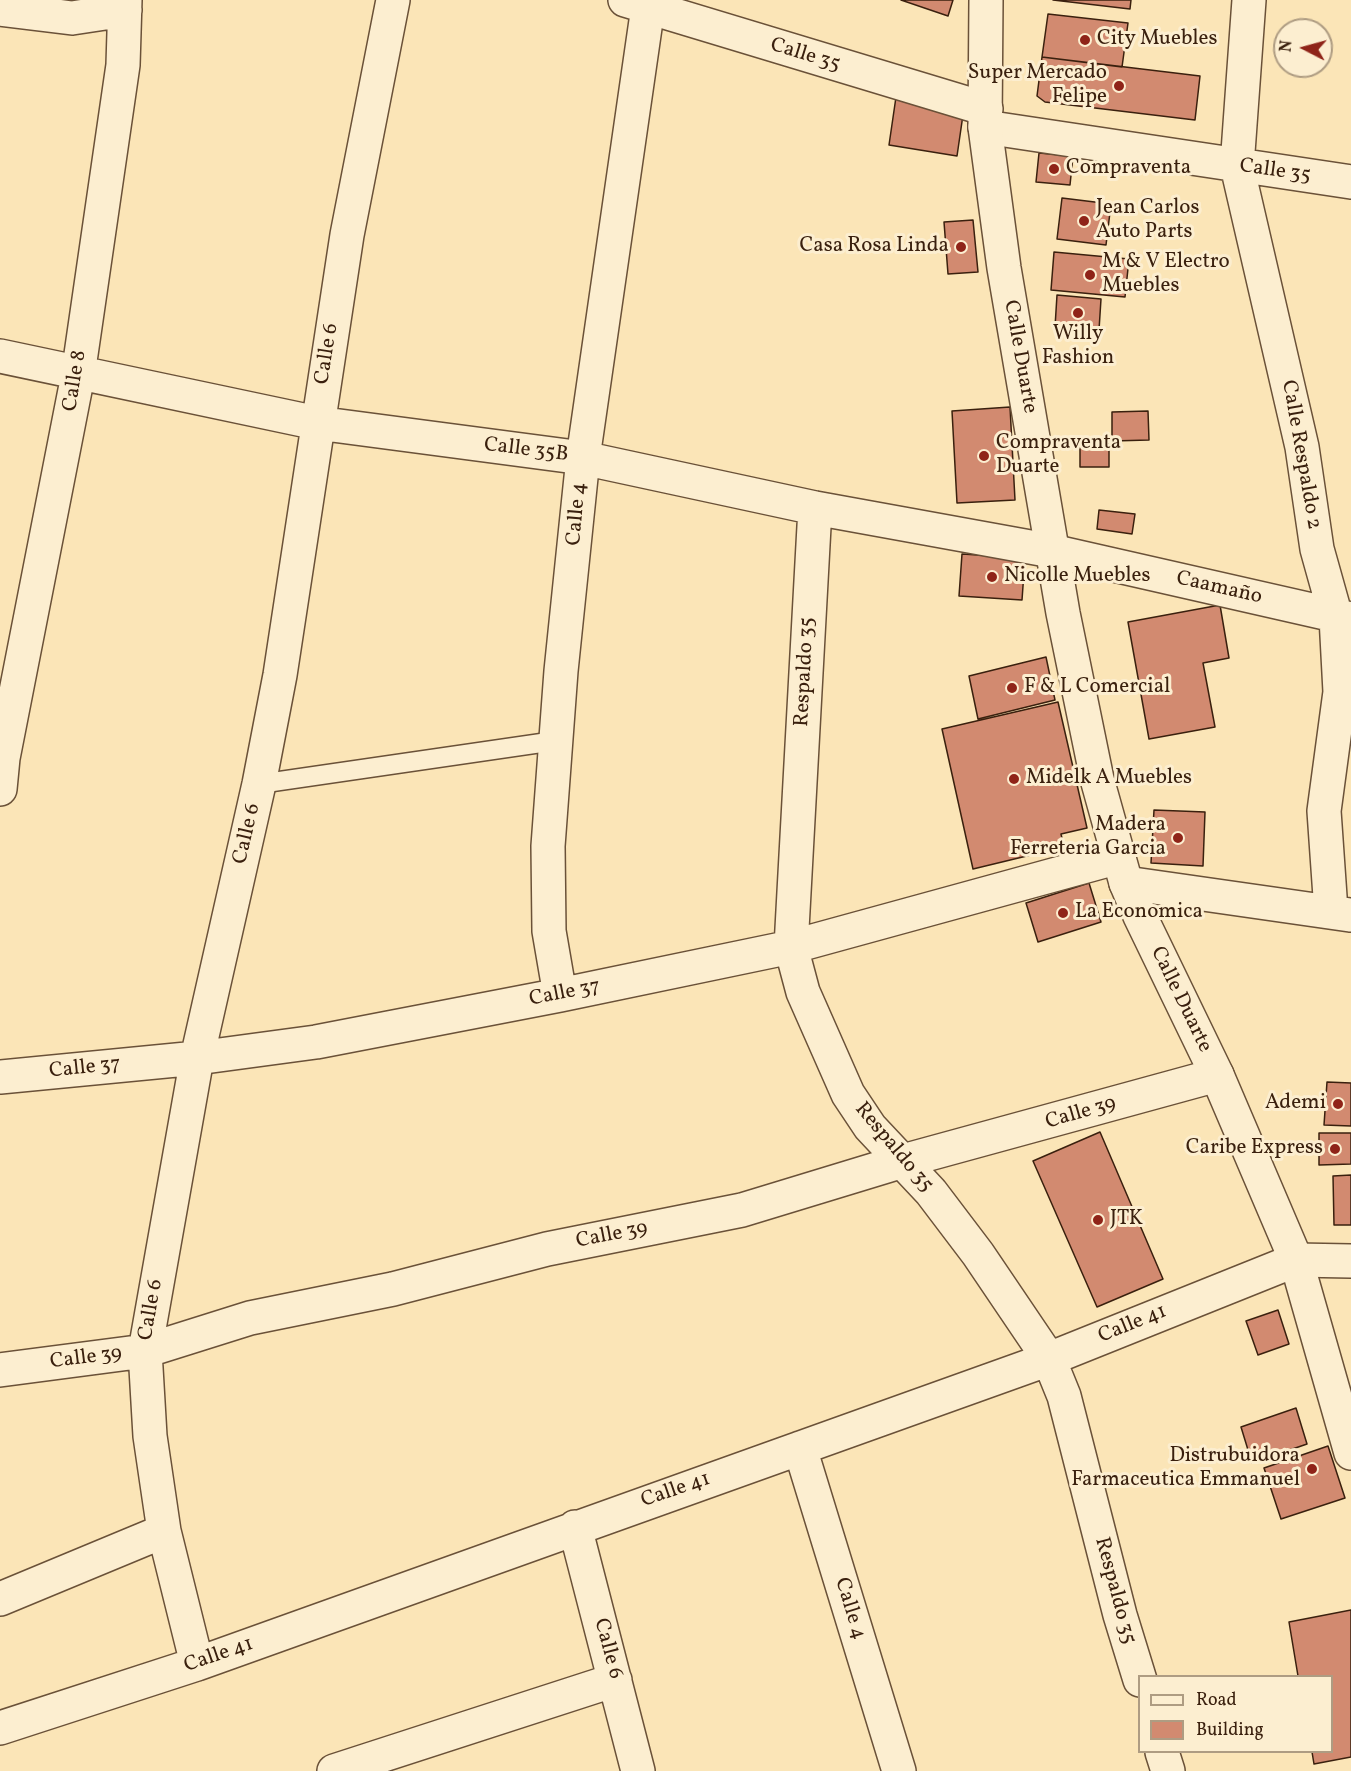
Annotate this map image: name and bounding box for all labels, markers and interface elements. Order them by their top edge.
north arrow [1273,18,1333,78]
place label: City Muebles [1097,27,1217,53]
street label: Calle 35 [767,33,843,79]
marker: City Muebles [1078,33,1092,47]
text: N [1276,39,1299,53]
place label: Super Mercado Felipe [968,61,1107,111]
marker: Super Mercado Felipe [1112,79,1126,93]
street label: Calle 35 [1238,155,1312,189]
place label: Compraventa [1066,156,1191,182]
marker: Compraventa [1047,162,1061,176]
place label: Jean Carlos Auto Parts [1096,196,1199,246]
marker: Jean Carlos Auto Parts [1077,214,1091,228]
place label: Casa Rosa Linda [800,234,949,260]
marker: Casa Rosa Linda [954,240,968,254]
place label: M & V Electro Muebles [1102,250,1230,300]
marker: M & V Electro Muebles [1083,268,1097,282]
street label: Calle Duarte [997,298,1041,416]
marker: Willy Fashion [1071,306,1085,320]
street label: Calle 6 [311,322,345,386]
place label: Willy Fashion [1042,322,1114,372]
street label: Calle 8 [59,349,93,413]
street label: Calle Respaldo 2 [1274,378,1326,532]
place label: Compraventa Duarte [996,431,1121,481]
street label: Calle 35B [482,433,570,469]
marker: Compraventa Duarte [977,449,991,463]
street label: Calle 4 [563,481,593,547]
place label: Nicolle Muebles [1004,564,1150,590]
street label: Caamaño [1174,567,1264,611]
marker: Nicolle Muebles [985,570,999,584]
street label: Respaldo 35 [791,617,821,727]
place label: F & L Comercial [1024,675,1170,701]
marker: F & L Comercial [1005,681,1019,695]
place label: Midelk A Muebles [1026,766,1192,792]
marker: Midelk A Muebles [1007,772,1021,786]
street label: Calle 6 [229,801,267,867]
place label: Madera Ferreteria Garcia [1010,813,1166,863]
marker: Madera Ferreteria Garcia [1171,831,1185,845]
place label: La Economica [1075,900,1203,926]
marker: La Economica [1056,906,1070,920]
street label: Calle Duarte [1144,943,1216,1057]
street label: Calle 37 [527,975,603,1013]
street label: Calle 37 [48,1053,122,1085]
place label: Ademi [1265,1091,1326,1117]
street label: Calle 39 [1043,1092,1119,1136]
marker: Ademi [1331,1097,1345,1111]
street label: Respaldo 35 [848,1098,938,1198]
place label: Caribe Express [1186,1136,1323,1162]
marker: Caribe Express [1328,1142,1342,1156]
place label: JTK [1110,1207,1143,1233]
marker: JTK [1091,1213,1105,1227]
street label: Calle 39 [574,1217,650,1255]
street label: Calle 6 [134,1278,170,1342]
street label: Calle 41 [1095,1300,1171,1350]
street label: Calle 39 [49,1342,123,1376]
place label: Distrubuidora Farmaceutica Emmanuel [1071,1444,1300,1494]
marker: Distrubuidora Farmaceutica Emmanuel [1305,1462,1319,1476]
street label: Calle 41 [638,1467,714,1515]
street label: Respaldo 35 [1088,1535,1140,1647]
street label: Calle 4 [828,1575,870,1643]
street label: Calle 6 [587,1616,627,1682]
street label: Calle 41 [181,1632,257,1680]
legend [1138,1675,1333,1753]
text: Road [1196,1688,1237,1713]
text: Building [1196,1718,1264,1743]

